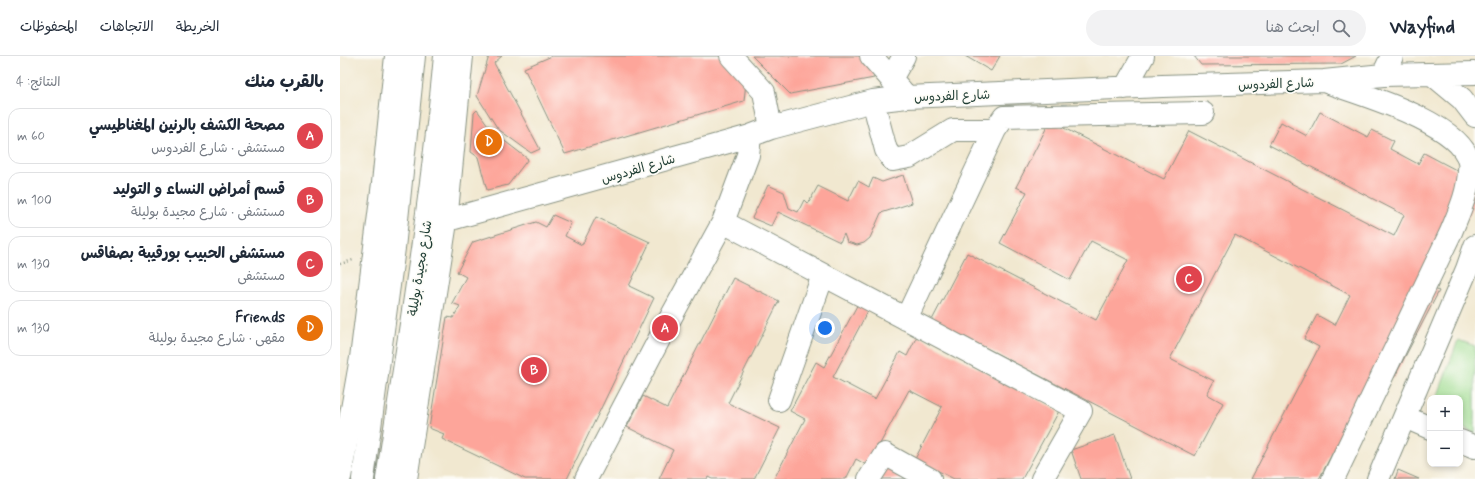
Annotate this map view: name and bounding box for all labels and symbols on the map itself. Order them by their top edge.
street label: شارع الفردوس [1238,75,1314,94]
street label: شارع الفردوس [914,87,990,106]
pin: D [476,127,502,157]
street label: شارع الفردوس [599,151,677,188]
street label: شارع مجيدة بوليلة [405,219,436,317]
pin: C [1176,264,1202,294]
pin: A [652,313,678,343]
your location [815,318,835,338]
pin: B [521,355,547,385]

